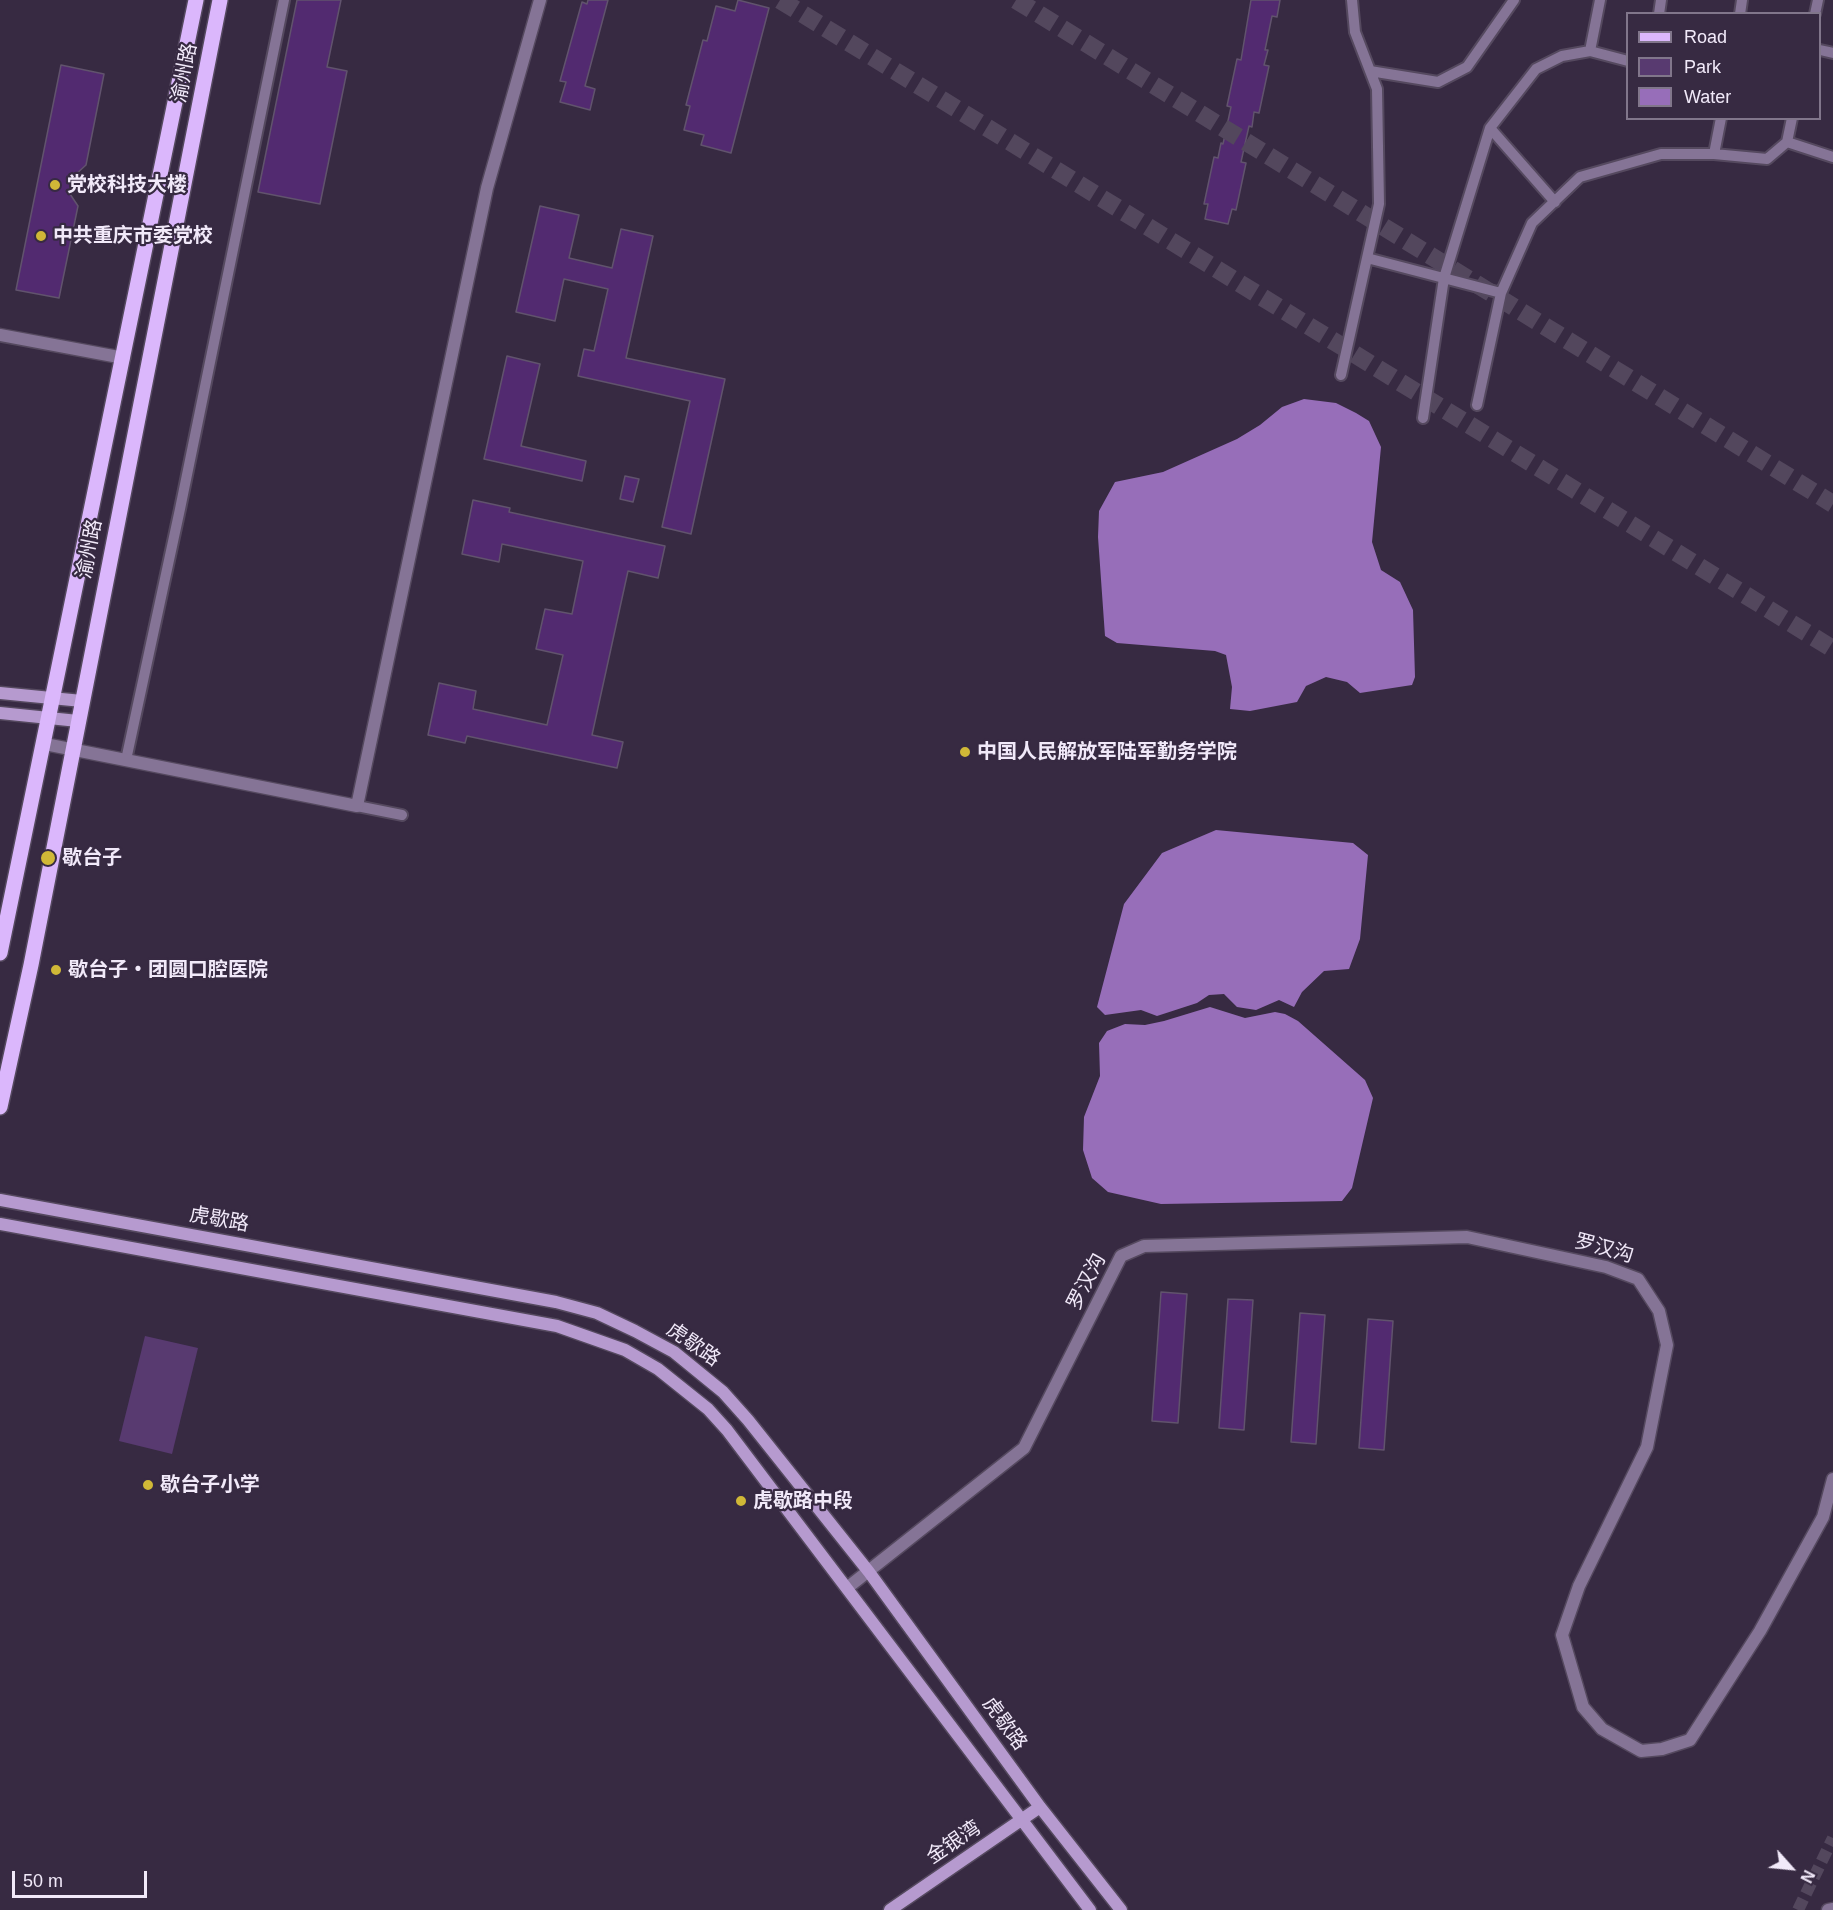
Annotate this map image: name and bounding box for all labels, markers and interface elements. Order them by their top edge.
legend [1626,12,1821,120]
text: Road [1684,27,1727,47]
street label: 渝州路 [167,41,203,105]
text: Park [1684,57,1721,77]
text: Water [1684,87,1731,107]
place label: 党校科技大楼 [67,173,187,197]
marker: 党校科技大楼 [48,178,62,192]
place label: 中共重庆市委党校 [53,224,213,248]
marker: 中共重庆市委党校 [34,229,48,243]
street label: 渝州路 [72,517,108,581]
place label: 中国人民解放军陆军勤务学院 [977,740,1237,764]
marker: 中国人民解放军陆军勤务学院 [958,745,972,759]
place label: 歇台子 [62,846,122,870]
marker: 歇台子 [39,849,57,867]
place label: 歇台子‧团圆口腔医院 [68,958,268,982]
marker: 歇台子‧团圆口腔医院 [49,963,63,977]
street label: 虎歇路 [187,1203,251,1237]
street label: 罗汉沟 [1572,1230,1636,1268]
street label: 罗汉沟 [1063,1250,1111,1314]
street label: 虎歇路 [662,1318,724,1372]
place label: 歇台子小学 [160,1473,260,1497]
marker: 歇台子小学 [141,1478,155,1492]
place label: 虎歇路中段 [753,1489,853,1513]
marker: 虎歇路中段 [734,1494,748,1508]
street label: 虎歇路 [977,1693,1031,1755]
street label: 金银湾 [922,1816,986,1870]
north arrow [1761,1838,1821,1898]
scale bar [15,1859,150,1897]
text: N [1797,1867,1818,1885]
text: 50 m [23,1871,63,1891]

